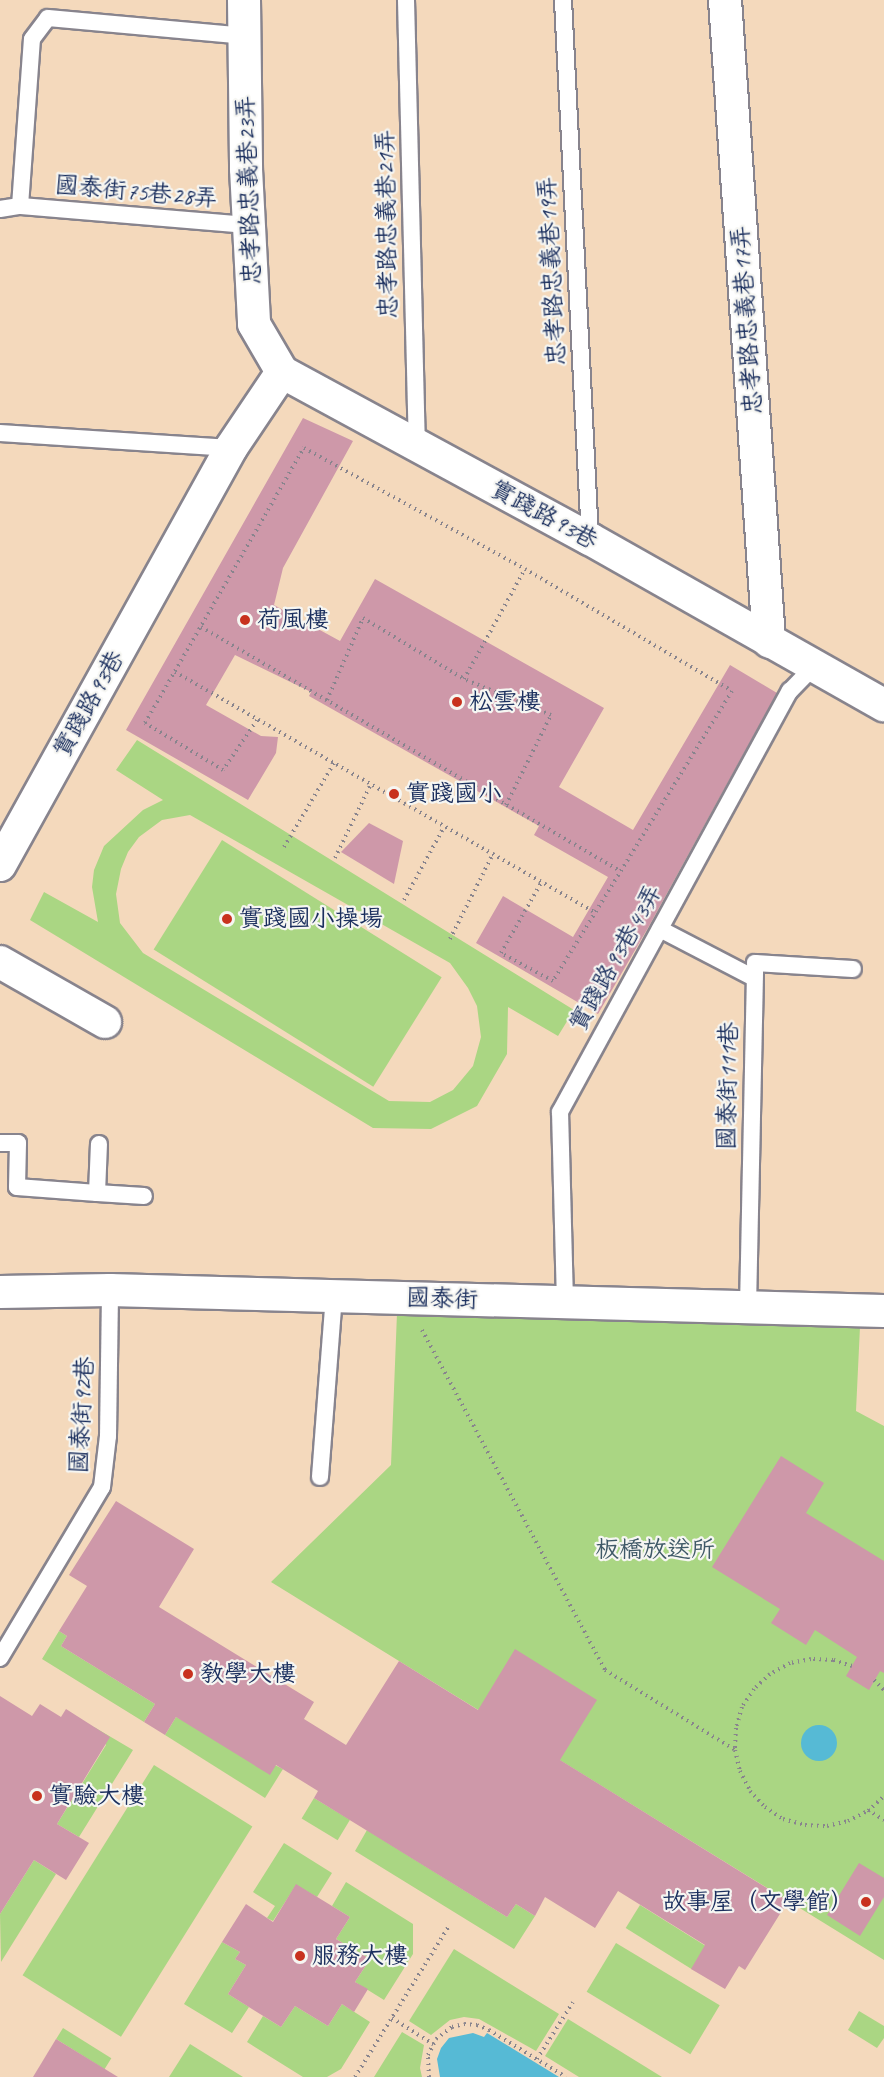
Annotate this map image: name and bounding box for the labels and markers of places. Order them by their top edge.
place label: 荷風樓 [257,606,329,634]
marker: 荷風樓 [238,613,252,627]
place label: 松雲樓 [469,688,541,716]
marker: 松雲樓 [450,695,464,709]
place label: 實踐國小 [406,780,502,808]
marker: 實踐國小 [387,787,401,801]
place label: 實踐國小操場 [239,905,383,933]
marker: 實踐國小操場 [220,912,234,926]
place label: 教學大樓 [200,1660,296,1688]
marker: 教學大樓 [181,1667,195,1681]
place label: 實驗大樓 [49,1782,145,1810]
marker: 實驗大樓 [30,1789,44,1803]
place label: 故事屋（文學館） [662,1888,854,1916]
marker: 故事屋（文學館） [859,1895,873,1909]
place label: 服務大樓 [312,1942,408,1970]
marker: 服務大樓 [293,1949,307,1963]

